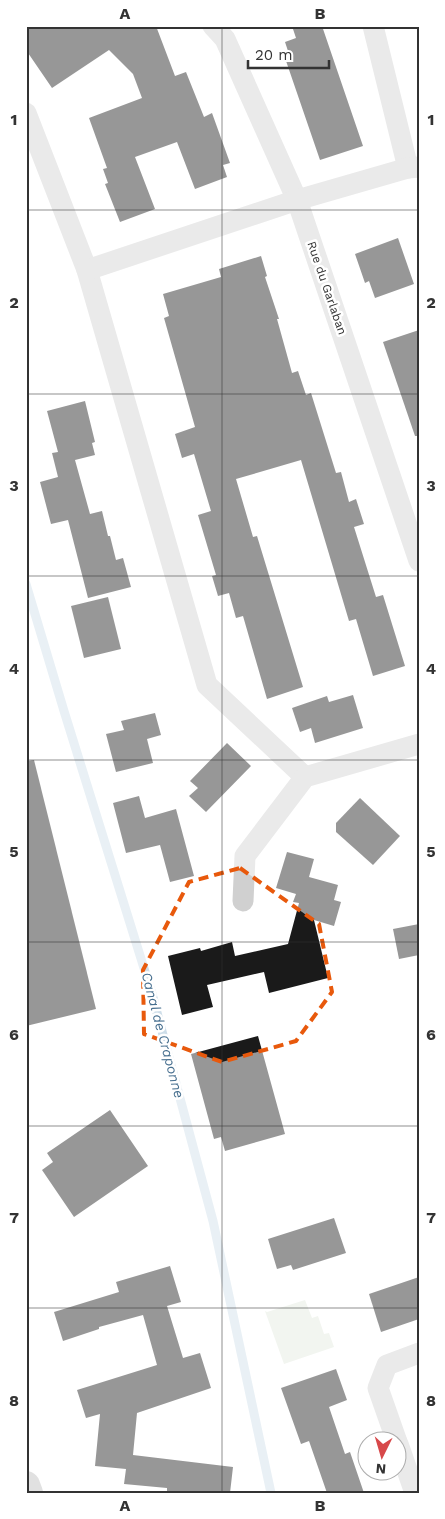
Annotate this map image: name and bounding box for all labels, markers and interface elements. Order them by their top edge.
text: A [120,4,131,23]
text: B [315,4,326,23]
scale bar [248,38,329,70]
text: 20 m [255,46,293,64]
text: 1 [11,110,17,129]
text: 1 [428,110,434,129]
street label: Rue du Garlaban [304,239,350,337]
text: 2 [9,293,19,312]
text: 2 [426,293,436,312]
text: 3 [9,476,19,495]
text: 3 [426,476,436,495]
text: 4 [9,659,19,678]
text: 4 [426,659,436,678]
text: 5 [9,842,19,861]
text: 5 [426,842,436,861]
water label: Canal de Craponne [138,970,188,1100]
text: 6 [9,1025,19,1044]
text: 6 [426,1025,436,1044]
text: 7 [9,1208,19,1227]
text: 7 [426,1208,436,1227]
text: 8 [9,1391,19,1410]
text: 8 [426,1391,436,1410]
north arrow [358,1432,408,1482]
text: N [375,1461,387,1477]
text: A [120,1496,131,1515]
text: B [315,1496,326,1515]

